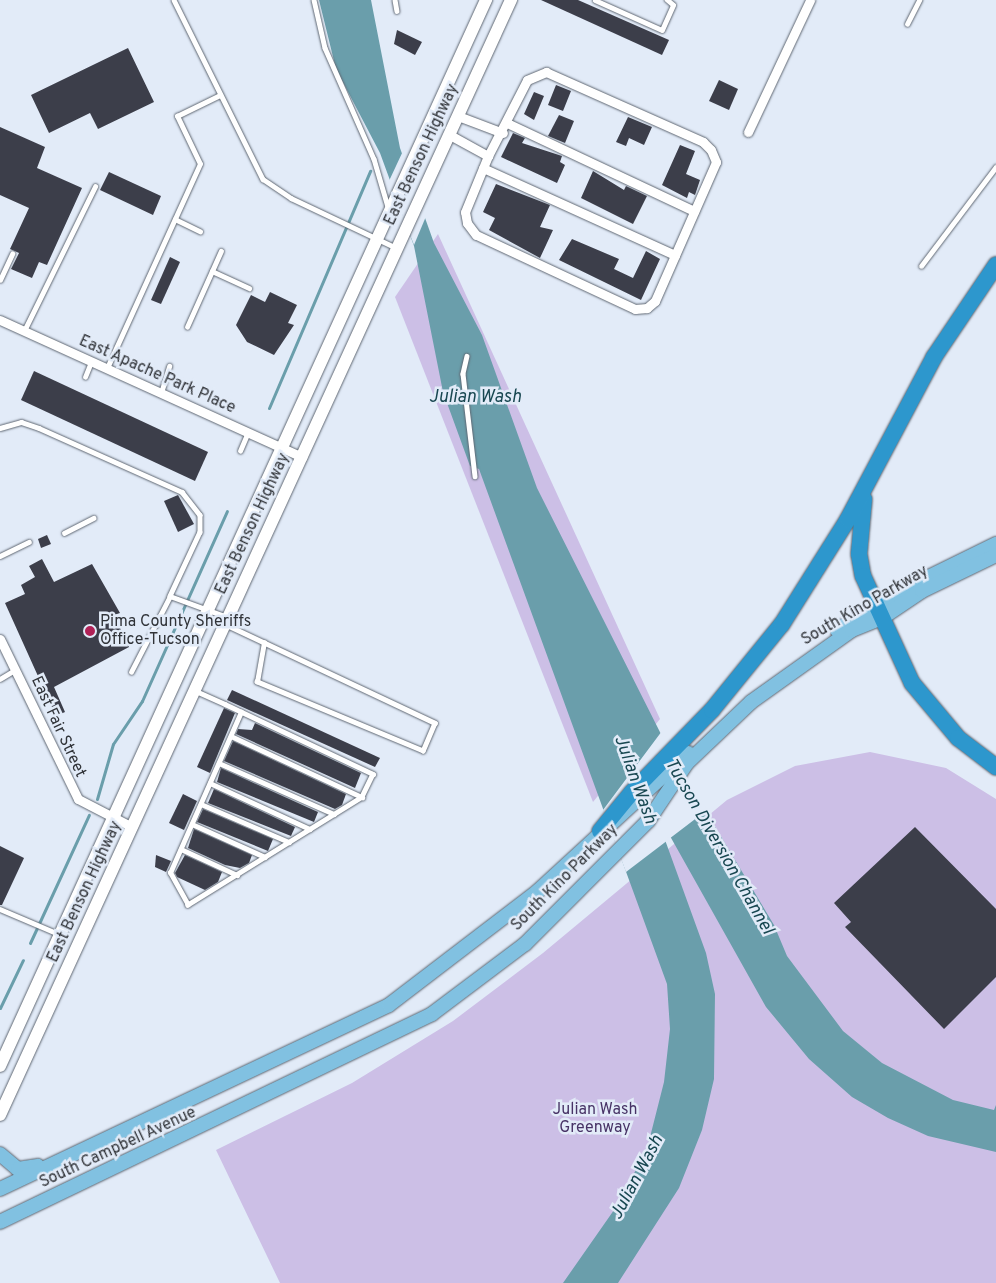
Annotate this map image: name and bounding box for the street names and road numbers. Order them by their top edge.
street label: East Benson Highway [381,81,463,229]
street label: East Apache Park Place [75,332,239,418]
street label: East Benson Highway [212,450,294,598]
street label: South Kino Parkway [798,562,932,650]
street label: East Fair Street [26,673,90,781]
street label: East Benson Highway [44,818,126,966]
street label: South Kino Parkway [508,821,622,935]
street label: South Campbell Avenue [36,1103,200,1193]

